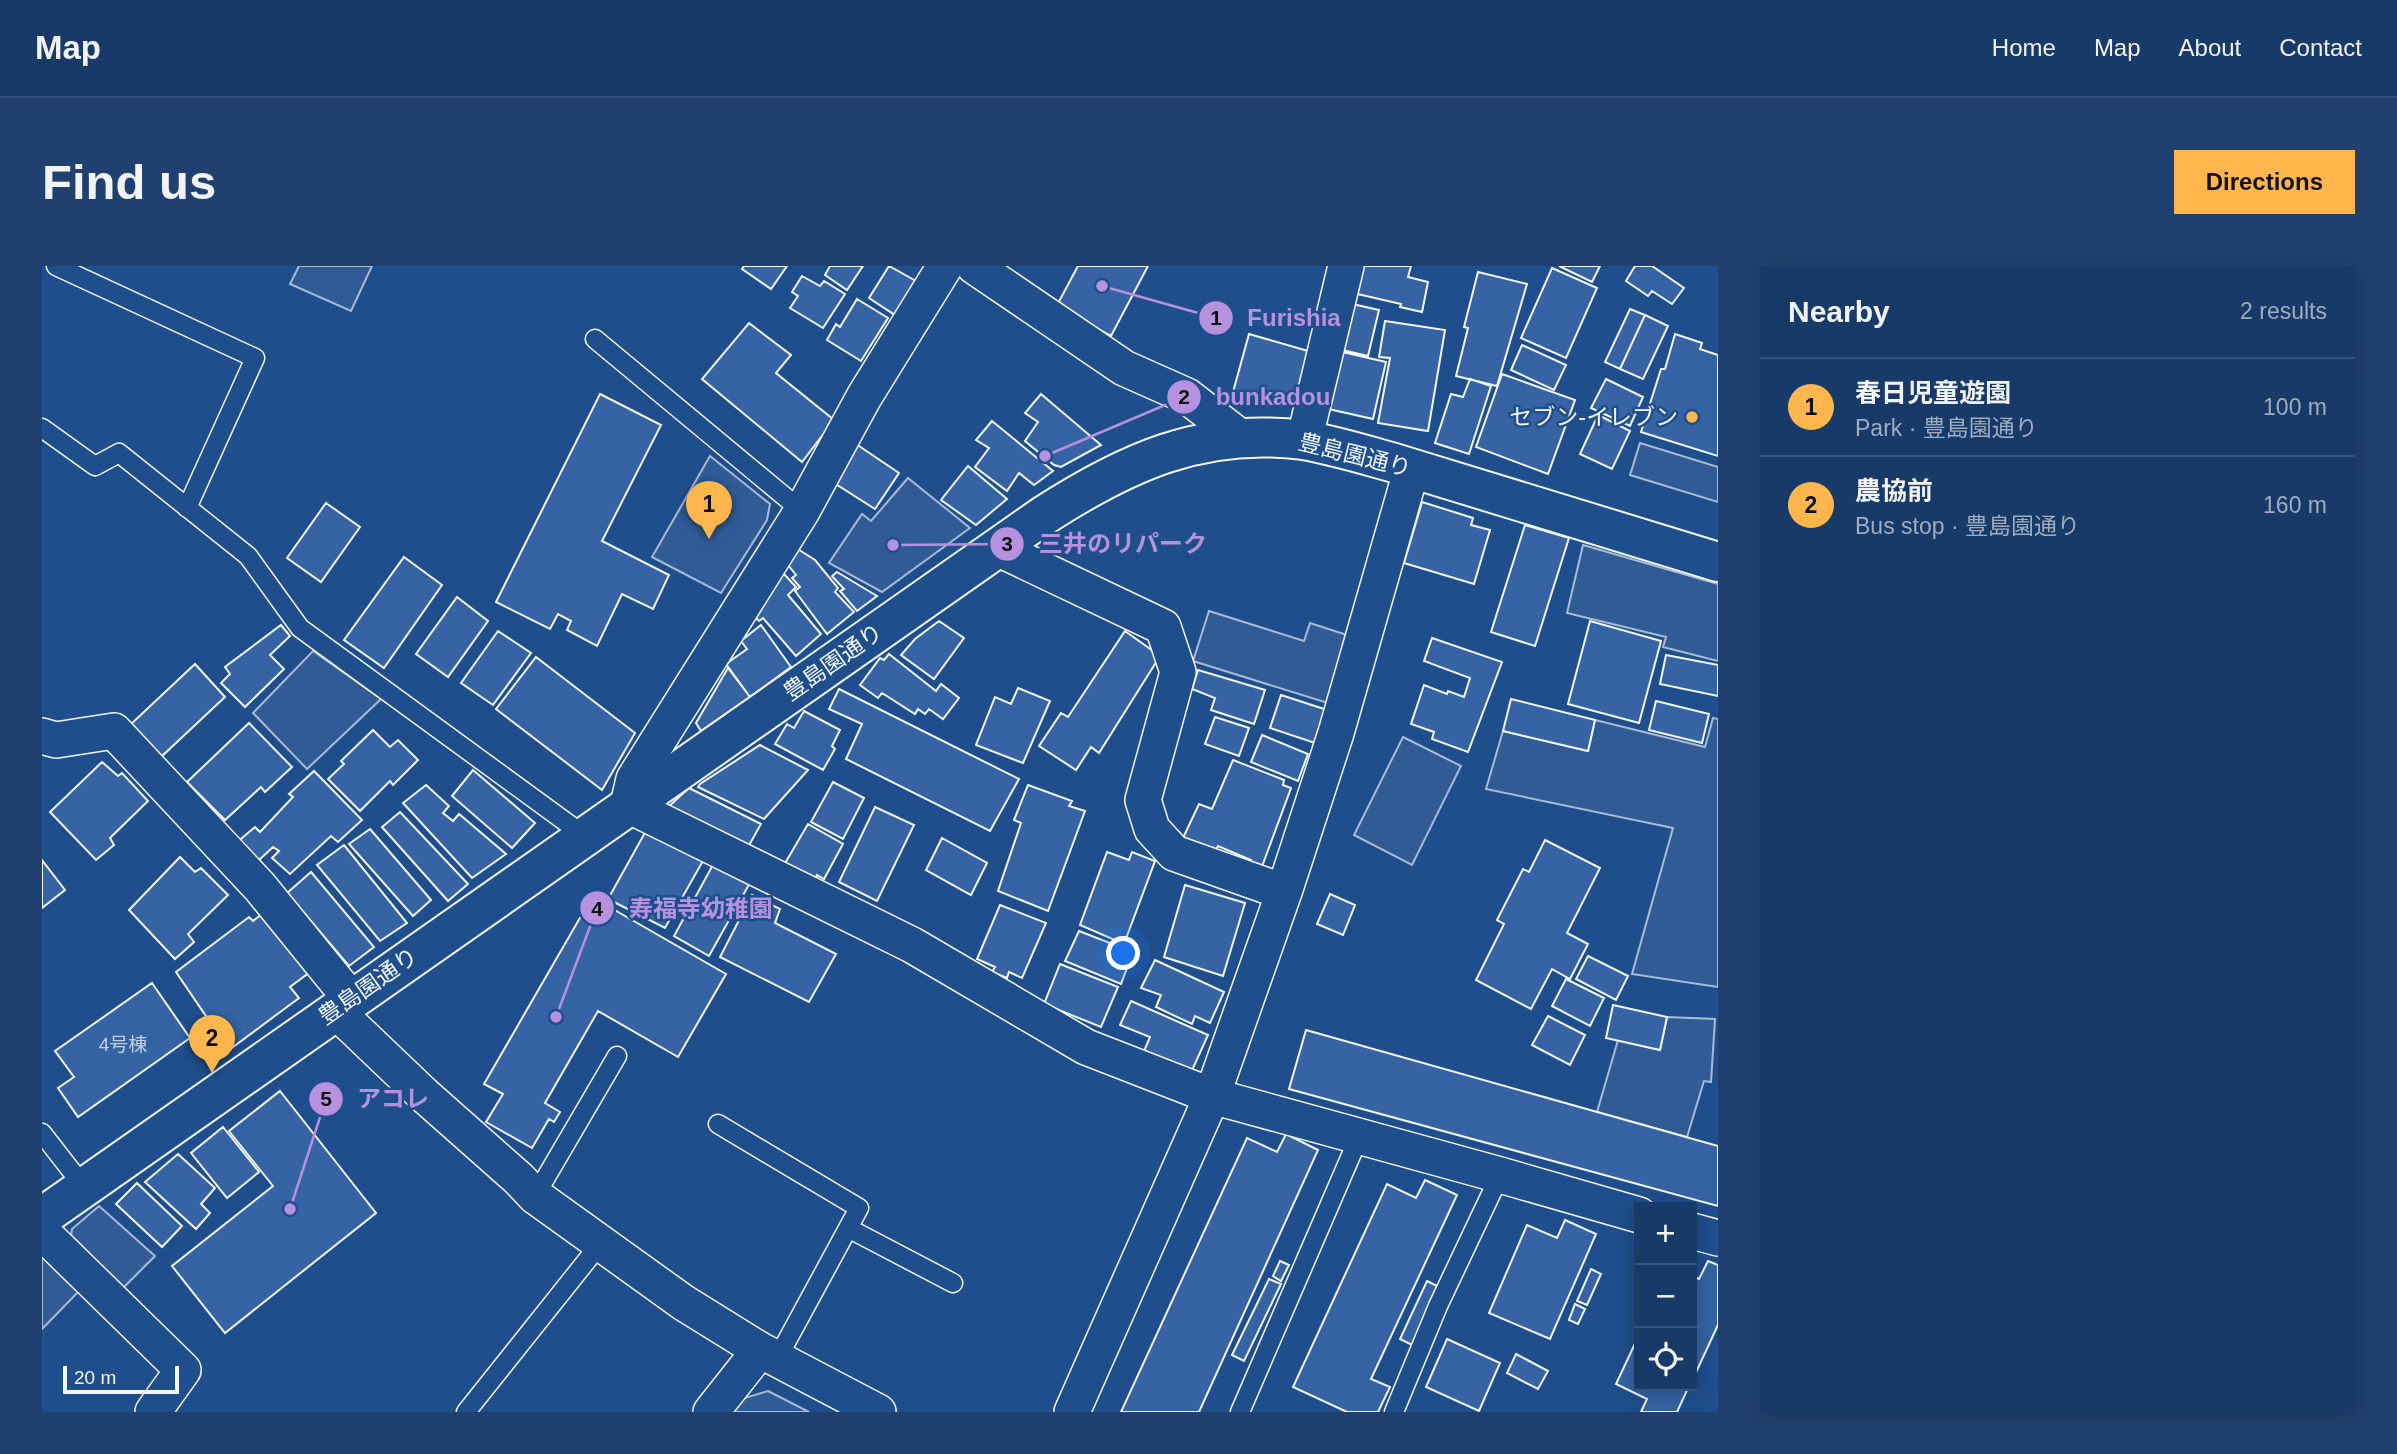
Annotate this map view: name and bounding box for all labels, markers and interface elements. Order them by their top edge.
text: Map [35,29,101,66]
text: Home [1992,34,2056,61]
text: Map [2094,34,2141,61]
text: About [2179,34,2241,61]
text: Contact [2279,34,2362,61]
button: Directions [2174,150,2355,214]
text: Find us [42,155,216,209]
callout: Furishia [1199,295,1355,340]
text: Nearby [1788,295,1890,328]
text: 2 results [2240,298,2327,324]
text: Furishia [1247,304,1341,331]
text: 1 [1210,306,1222,329]
callout: bunkadou [1166,374,1344,419]
text: 春日児童遊園 [1855,378,2011,408]
text: bunkadou [1216,383,1330,410]
text: 2 [1178,385,1190,408]
text: 1 [1805,394,1817,420]
text: 100 m [2263,394,2327,420]
place label: セブン-イレブン [1509,404,1678,430]
marker: セブン-イレブン [1684,409,1700,425]
text: Park · 豊島園通り [1855,415,2038,441]
street label: 豊島園通り [1296,428,1414,482]
text: 農協前 [1855,476,1933,506]
pin: 1 [686,481,732,539]
text: 2 [1805,492,1817,518]
text: 160 m [2263,492,2327,518]
text: Bus stop · 豊島園通り [1855,513,2080,539]
callout: 三井のリパーク [990,521,1221,566]
text: 三井のリパーク [1039,530,1207,557]
text: 3 [1001,532,1013,555]
street label: 豊島園通り [778,618,888,706]
callout: 寿福寺幼稚園 [580,886,787,931]
text: 寿福寺幼稚園 [629,895,773,922]
text: 4 [591,897,603,920]
your location [1106,936,1140,970]
street label: 豊島園通り [313,942,423,1030]
pin: 2 [189,1015,235,1073]
house number: 4号棟 [99,1034,147,1055]
callout: アコレ [308,1076,443,1121]
text: アコレ [357,1085,429,1112]
text: 5 [320,1087,332,1110]
map controls [1634,1202,1697,1391]
button: + [1634,1202,1697,1265]
button: − [1634,1265,1697,1328]
button: locate [1634,1328,1697,1391]
scale bar [63,1363,178,1395]
text: 20 m [74,1367,116,1388]

